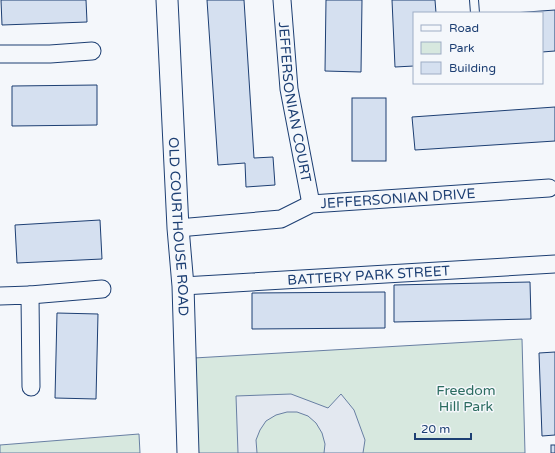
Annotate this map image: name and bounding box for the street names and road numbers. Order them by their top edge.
street label: JEFFERSONIAN COURT [275,21,315,184]
street label: OLD COURTHOUSE ROAD [165,137,192,317]
street label: JEFFERSONIAN DRIVE [320,185,476,212]
street label: BATTERY PARK STREET [287,262,451,289]

